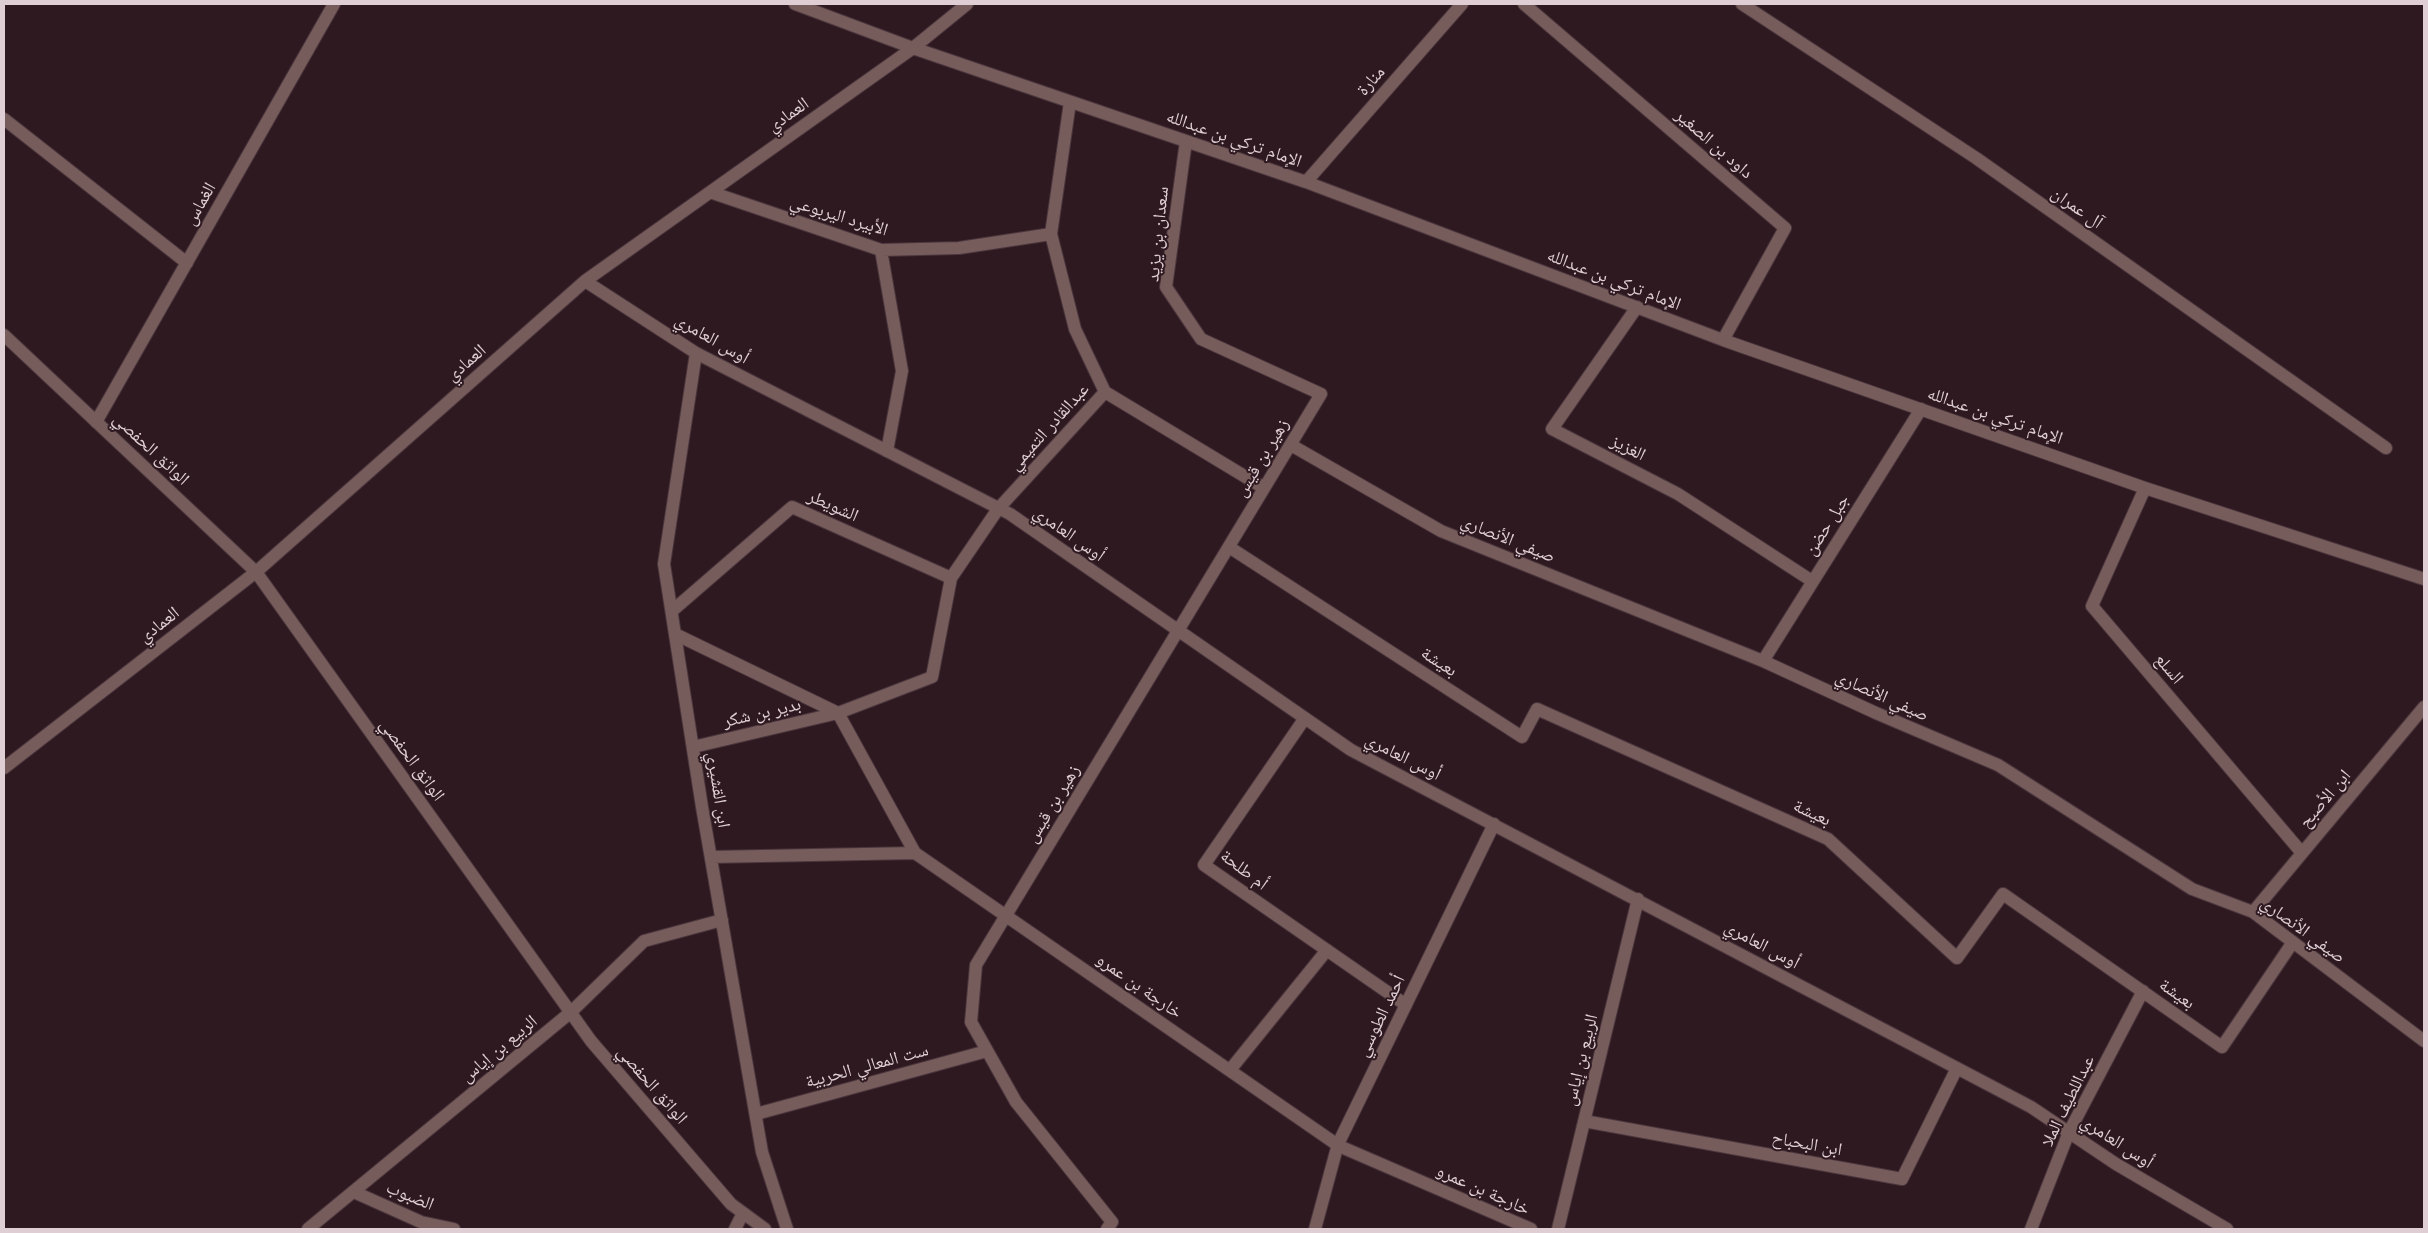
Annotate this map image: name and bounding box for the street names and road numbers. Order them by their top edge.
street label: منارة [1352,62,1390,100]
street label: العمادي [763,93,813,137]
street label: داود بن الصغير [1671,104,1757,184]
street label: الإمام تركي بن عبدالله [1164,106,1304,172]
street label: الغماس [179,179,221,229]
street label: آل عمران [2047,182,2107,234]
street label: سعدان بن يزيد [1142,185,1174,283]
street label: الأبيرد اليربوعي [787,191,891,241]
street label: الإمام تركي بن عبدالله [1544,245,1684,315]
street label: أوس العامري [671,309,753,369]
street label: العمادي [442,340,490,386]
street label: عبدالقادر التميمي [1004,379,1094,475]
street label: الإمام تركي بن عبدالله [1925,383,2065,449]
street label: الواثق الحفصي [108,408,194,490]
street label: زهير بن قيس [1230,415,1294,501]
street label: الغزيز [1607,430,1649,466]
street label: الشويطر [804,485,862,527]
street label: جبل حضن [1800,490,1854,560]
street label: أوس العامري [1029,502,1109,566]
street label: صيفي الأنصاري [1458,510,1558,568]
street label: العمادي [134,602,184,648]
street label: بعيشة [1417,642,1461,682]
street label: السلع [2150,649,2188,689]
street label: صيفي الأنصاري [1832,666,1932,726]
street label: بدير بن شكر [721,694,803,732]
street label: الواثق الحفصي [375,715,449,805]
street label: أوس العامري [1361,729,1445,785]
street label: ابن القشيري [701,751,735,829]
street label: زهير بن قيس [1021,761,1085,847]
street label: ابن الأصبح [2294,765,2356,833]
street label: بعيشة [1790,795,1834,831]
street label: أم طلحة [1216,845,1272,895]
street label: صيفي الأنصاري [2256,892,2350,968]
street label: أوس العامري [1721,916,1803,974]
street label: خارجة بن عمرو [1092,949,1186,1023]
street label: أحمد الطوسي [1352,972,1410,1060]
street label: بعيشة [2155,974,2199,1014]
street label: الربيع بن إياس [456,1011,542,1087]
street label: الربيع بن إياس [1559,1012,1603,1108]
street label: ست المعالي الحربية [803,1039,931,1093]
street label: الواثق الحفصي [612,1041,692,1129]
street label: عبداللطيف الملا [2037,1052,2099,1150]
street label: أوس العامري [2077,1111,2157,1173]
street label: ابن البحباح [1770,1127,1844,1161]
street label: خارجة بن عمرو [1433,1160,1533,1220]
street label: الضبوب [383,1177,437,1215]

